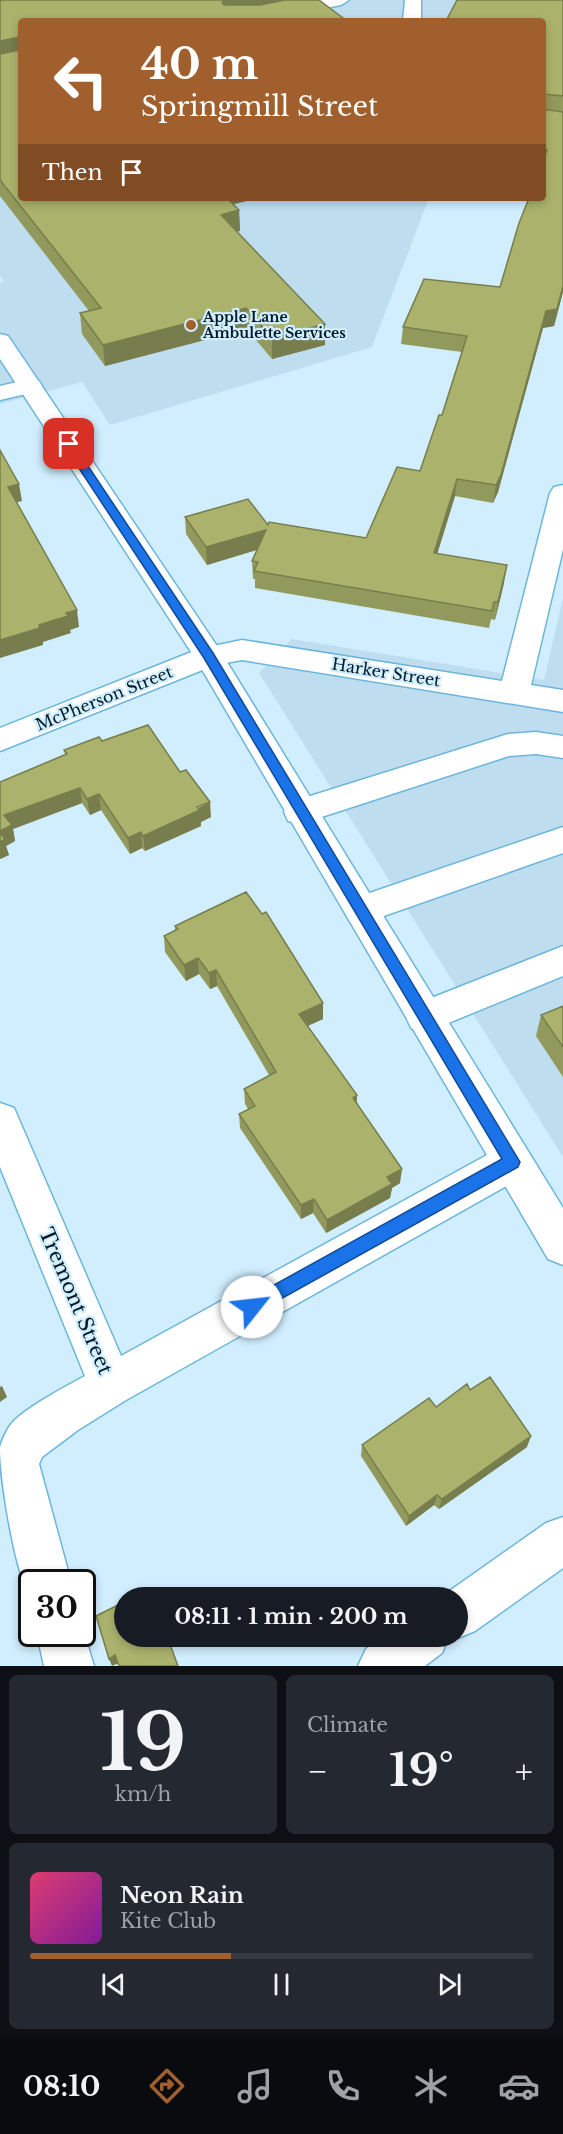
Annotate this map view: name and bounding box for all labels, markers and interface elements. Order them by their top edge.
text: 40 m [141,38,258,90]
icon: left [42,42,120,120]
text: Springmill Street [141,90,378,123]
icon: arrive [115,156,148,189]
text: Then [42,159,103,186]
place label: Apple Lane Ambulette Services [202,308,346,342]
marker: Apple Lane Ambulette Services [184,318,198,332]
pin [43,418,94,469]
icon: arrive [52,427,85,460]
street label: Harker Street [330,654,442,690]
street label: McPherson Street [33,661,175,735]
street label: Tremont Street [34,1224,118,1378]
position arrow [220,1275,284,1339]
speed limit sign: 30 [18,1569,96,1647]
text: 08:11 · 1 min · 200 m [174,1603,408,1630]
text: 19 [100,1694,186,1791]
text: Climate [307,1713,388,1737]
text: 19° [389,1742,454,1798]
text: − [307,1751,328,1792]
text: + [515,1751,533,1792]
text: km/h [115,1782,171,1806]
text: Neon Rain [120,1882,244,1909]
text: Kite Club [120,1909,216,1933]
icon: previous [97,1968,130,2001]
icon: pause [265,1968,298,2001]
icon: next [433,1968,466,2001]
icon: directions [146,2065,188,2107]
icon: music [234,2065,276,2107]
icon: phone [322,2065,364,2107]
icon: climate [410,2065,452,2107]
icon: car [498,2065,540,2107]
text: 08:10 [23,2070,100,2103]

